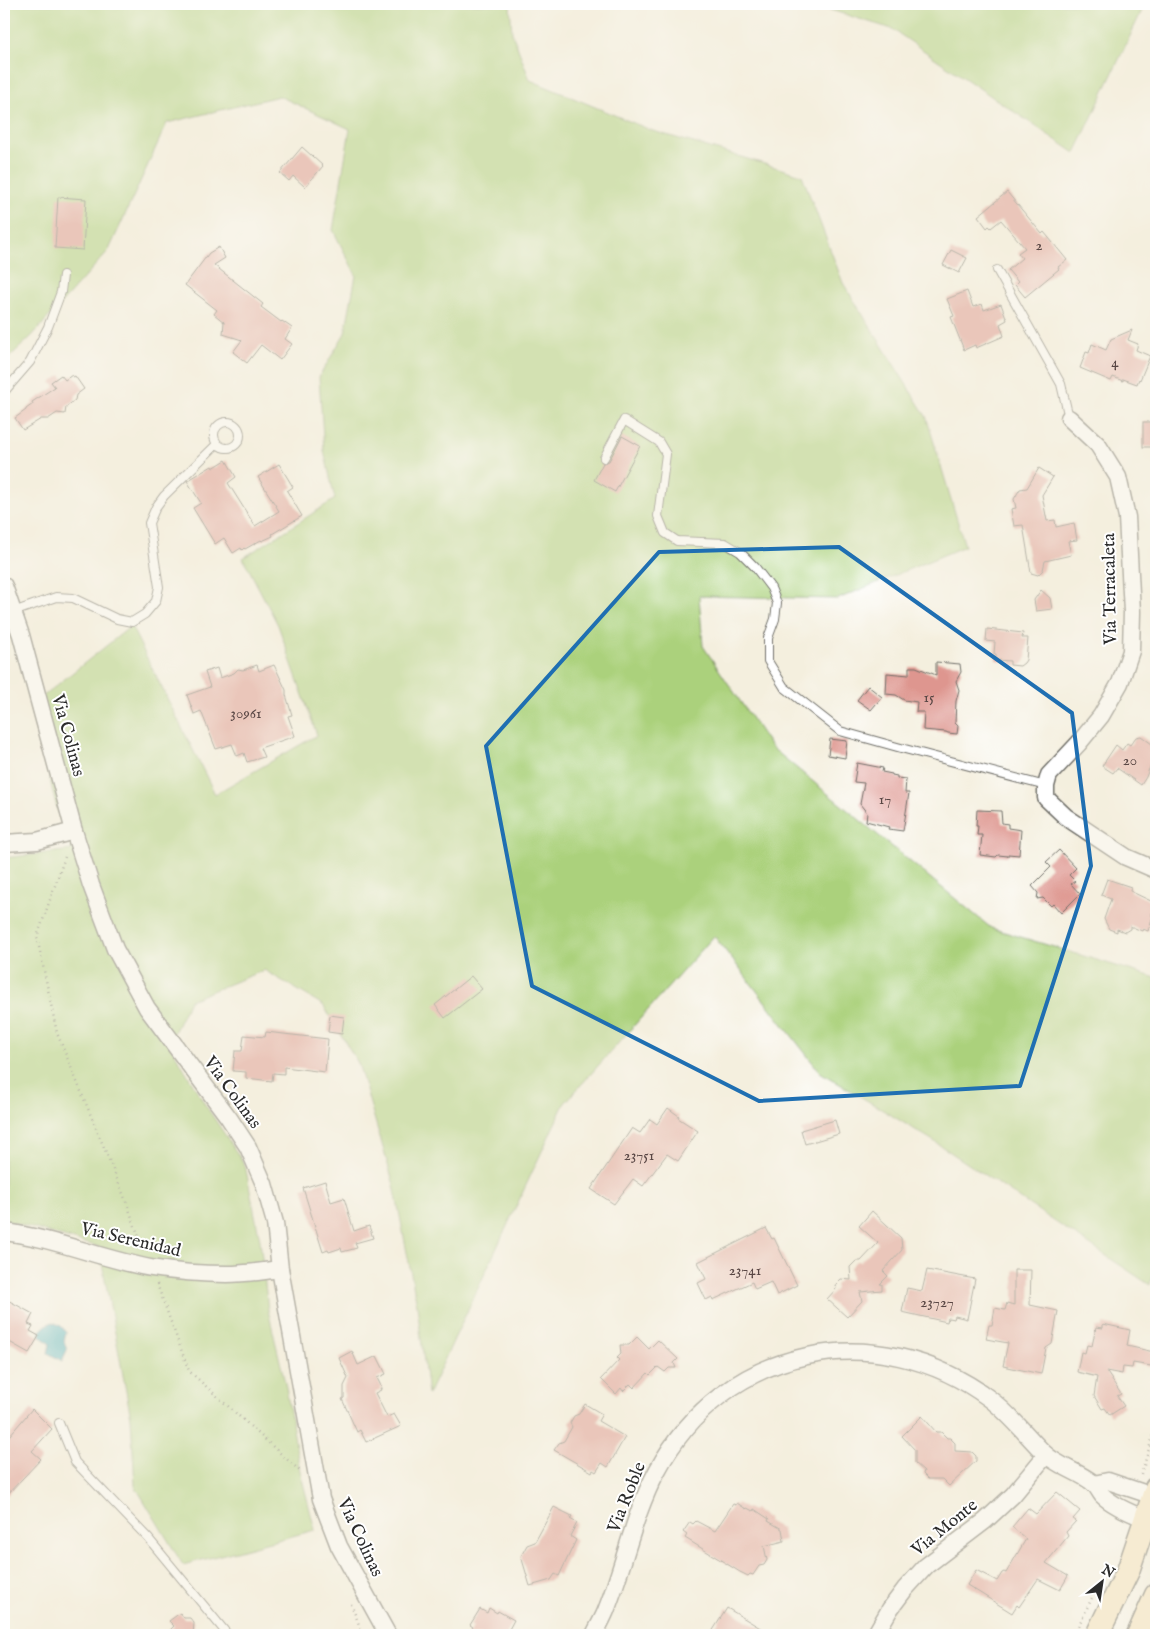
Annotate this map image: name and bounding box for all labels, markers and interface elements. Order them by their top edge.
house number: 2 [1035,236,1043,255]
house number: 4 [1111,353,1119,372]
street label: Via Terracaleta [1098,533,1123,646]
house number: 15 [923,688,935,707]
street label: Via Colinas [45,691,90,779]
house number: 30961 [230,704,262,723]
house number: 20 [1123,751,1137,770]
house number: 17 [879,790,891,809]
street label: Via Colinas [197,1051,266,1134]
house number: 23751 [624,1146,654,1165]
street label: Via Serenidad [77,1218,183,1263]
house number: 23741 [729,1261,761,1280]
house number: 23727 [920,1293,954,1312]
street label: Via Roble [602,1459,652,1537]
street label: Via Colinas [331,1494,388,1581]
street label: Via Monte [906,1494,983,1562]
north arrow [1078,1556,1128,1606]
text: N [1097,1560,1118,1582]

